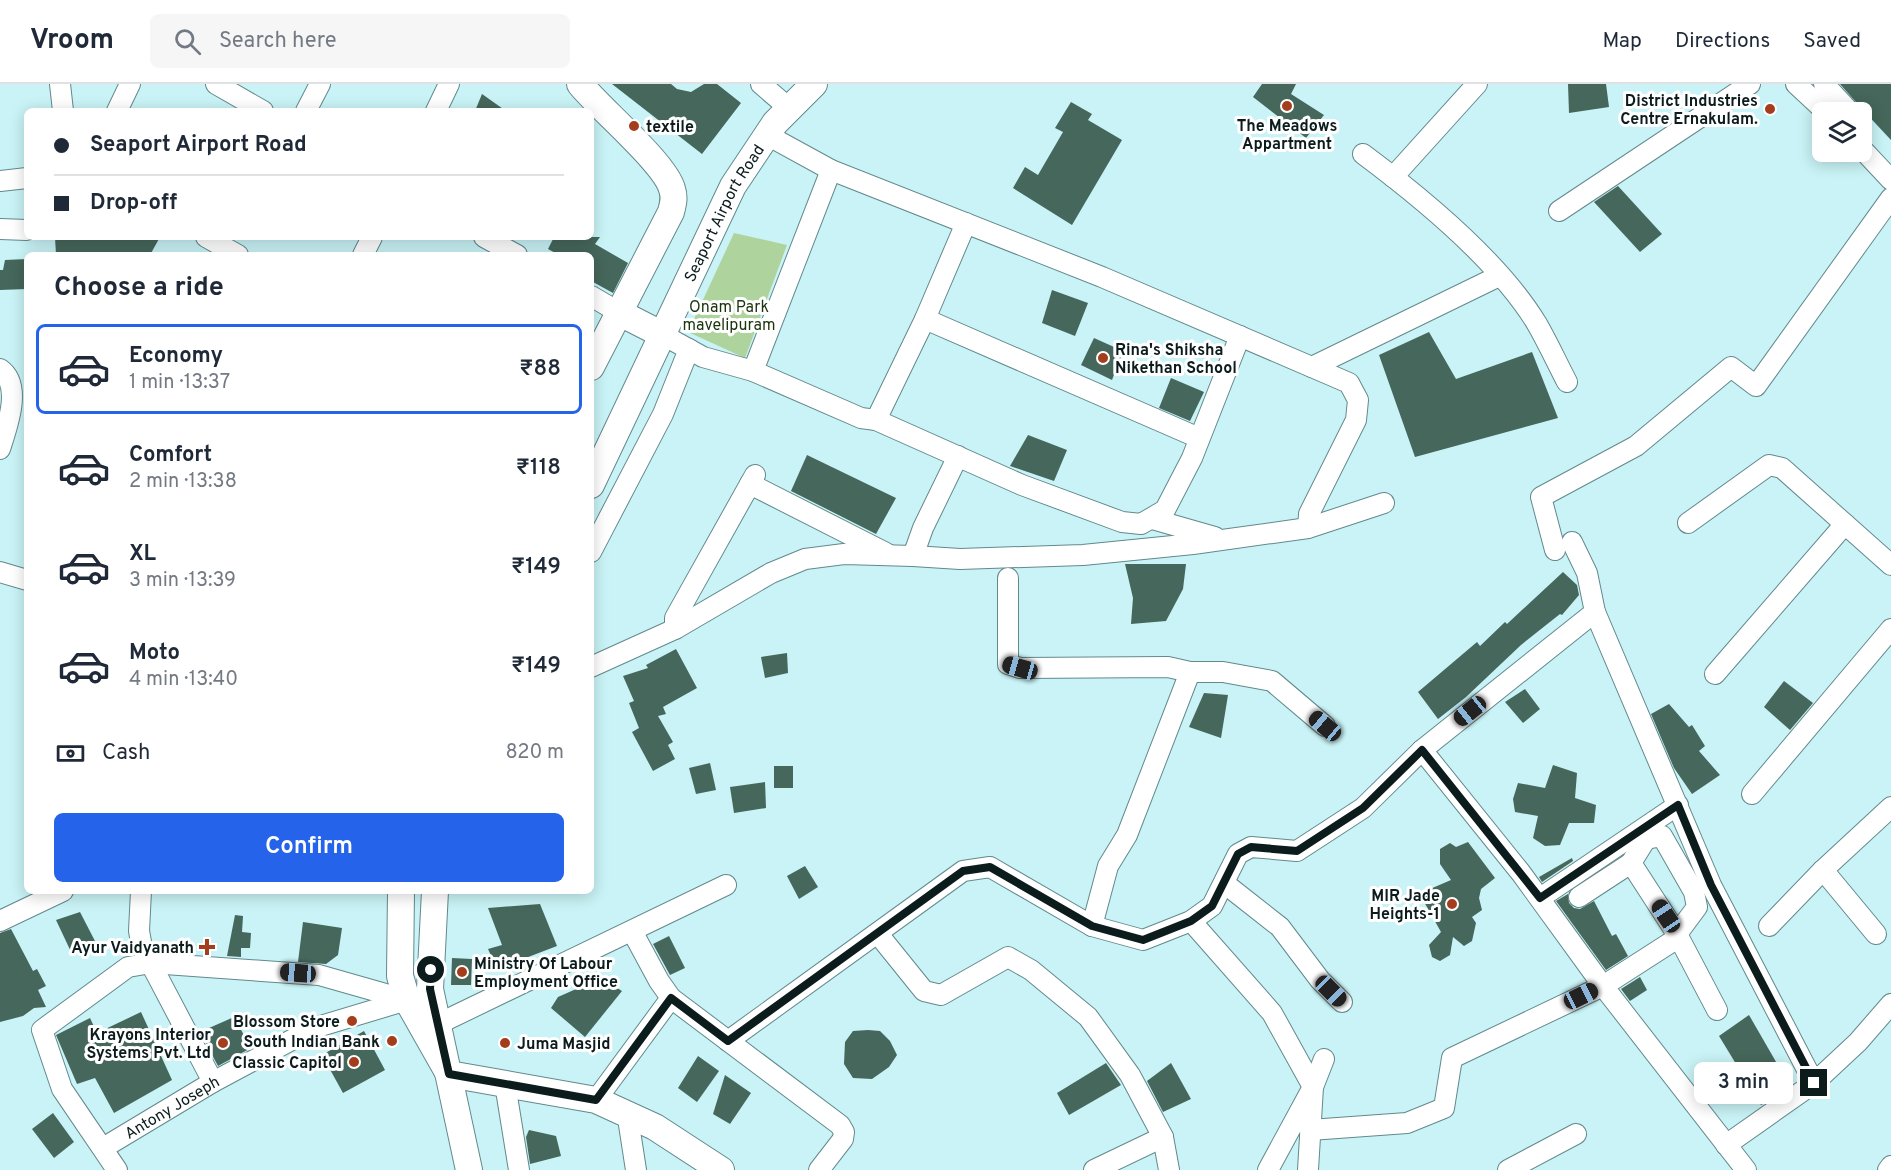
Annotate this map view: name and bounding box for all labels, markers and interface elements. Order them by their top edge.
search box [150,14,570,68]
text: Vroom [30,23,114,59]
icon: search [171,25,204,58]
text: Search here [219,28,337,55]
text: Map [1602,28,1642,55]
text: Directions [1675,28,1770,55]
text: Saved [1803,28,1861,55]
place label: District Industries Centre Ernakulam. [1620,92,1758,130]
marker: The Meadows Appartment [1280,99,1294,113]
marker: District Industries Centre Ernakulam. [1763,102,1777,116]
map controls [1812,102,1872,162]
button: layers [1812,102,1872,162]
place label: The Meadows Appartment [1237,117,1337,155]
place label: textile [646,118,694,138]
marker: textile [627,119,641,133]
text: Seaport Airport Road [90,132,307,159]
street label: Seaport Airport Road [681,141,770,285]
text: Drop-off [90,190,177,217]
text: Choose a ride [54,271,224,305]
park label: Onam Park mavelipuram [682,298,776,336]
place label: Rina's Shiksha Nikethan School [1115,341,1237,379]
icon: car [57,342,111,396]
text: Economy [129,343,223,370]
marker: Rina's Shiksha Nikethan School [1096,351,1110,365]
text: ₹88 [519,356,561,383]
text: 1 min · 13:37 [129,370,230,396]
icon: car [57,441,111,495]
text: Comfort [129,442,212,469]
text: ₹118 [516,455,561,482]
text: 2 min · 13:38 [129,469,237,495]
icon: car [57,540,111,594]
text: XL [129,541,156,568]
text: ₹149 [511,554,561,581]
text: 3 min · 13:39 [129,568,236,594]
icon: car [57,639,111,693]
text: Moto [129,640,180,667]
text: ₹149 [511,653,561,680]
car [1000,654,1040,682]
text: 4 min · 13:40 [129,667,238,693]
car [1450,693,1490,729]
car [1305,708,1345,744]
icon: cash [54,737,87,770]
text: Cash [102,740,151,767]
text: 820 m [505,740,564,766]
button: Confirm [54,813,564,882]
place label: MIR Jade Heights-1 [1370,887,1440,925]
car [1648,896,1684,936]
marker: MIR Jade Heights-1 [1445,897,1459,911]
marker: Ayur Vaidyanath [198,938,216,956]
place label: Ayur Vaidyanath [71,939,194,959]
place label: Ministry Of Labour Employment Office [474,955,618,993]
route start [417,956,444,983]
car [279,963,317,983]
marker: Ministry Of Labour Employment Office [455,965,469,979]
car [1312,972,1350,1010]
car [1561,980,1601,1012]
place label: Blossom Store [233,1013,340,1033]
marker: Blossom Store [345,1014,359,1028]
place label: Krayons Interior Systems Pvt. Ltd [87,1026,211,1064]
place label: South Indian Bank [243,1033,380,1053]
marker: South Indian Bank [385,1034,399,1048]
place label: Juma Masjid [517,1035,610,1055]
marker: Krayons Interior Systems Pvt. Ltd [216,1036,230,1050]
marker: Juma Masjid [498,1036,512,1050]
place label: Classic Capitol [232,1054,342,1074]
marker: Classic Capitol [347,1055,361,1069]
callout: 3 min [1694,1062,1793,1104]
route end [1800,1069,1827,1096]
text: 3 min [1718,1070,1769,1096]
street label: Antony Joseph [121,1072,223,1145]

